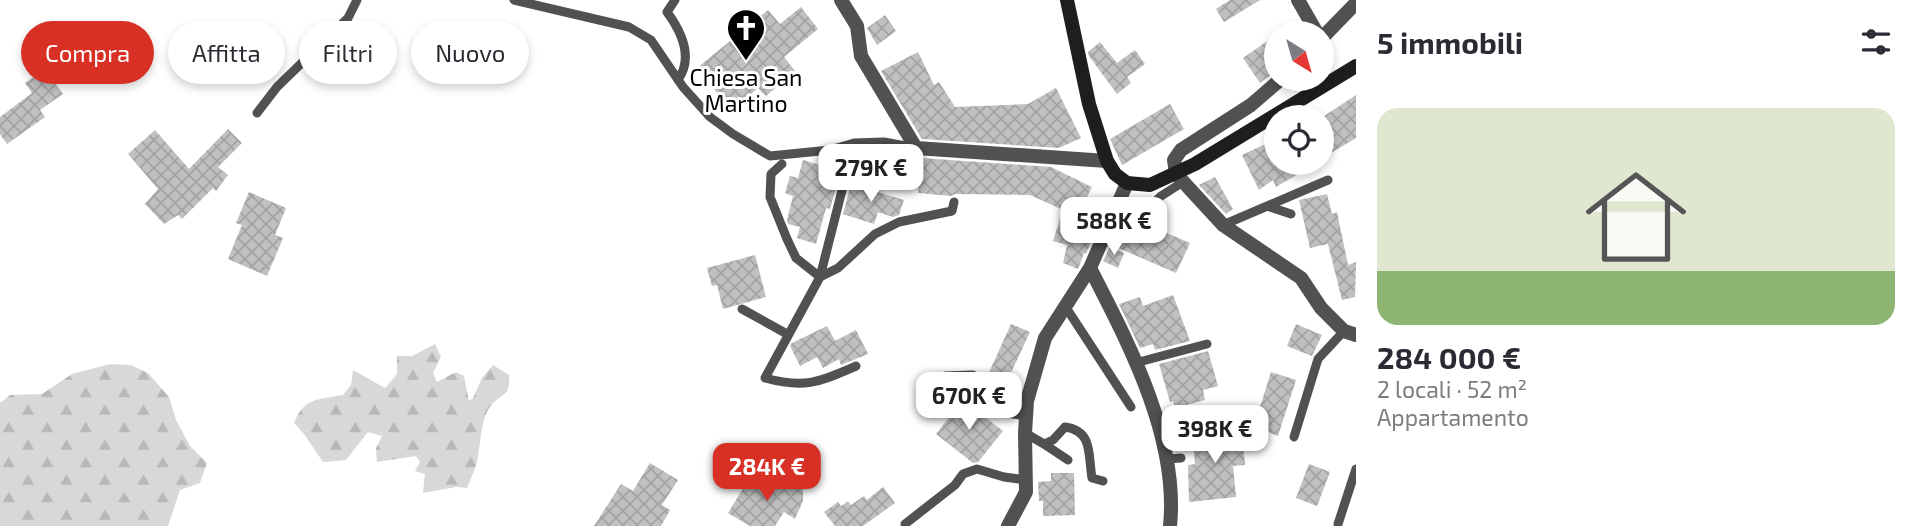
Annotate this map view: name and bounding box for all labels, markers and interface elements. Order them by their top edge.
church icon: Chiesa San Martino [725,7,767,62]
chip: Compra [21,21,154,84]
chip: Affitta [168,21,285,84]
chip: Filtri [299,21,397,84]
chip: Nuovo [411,21,529,84]
north arrow [1264,21,1334,91]
map controls [1264,21,1334,175]
icon: filters [1857,23,1895,61]
text: 5 immobili [1377,24,1523,60]
place label: Chiesa San Martino [690,63,802,117]
button: locate [1264,105,1334,175]
pin: 279K € [814,144,928,204]
text: 279K € [834,153,908,181]
icon: home [1573,154,1699,280]
pin: 588K € [1057,198,1171,257]
text: 588K € [1076,206,1152,234]
text: 284 000 € [1377,339,1521,375]
pin: 670K € [912,372,1026,432]
text: 2 locali · 52 m² [1377,375,1527,403]
text: 670K € [932,381,1006,409]
text: Appartamento [1377,403,1529,431]
pin: 398K € [1158,406,1272,465]
text: 398K € [1177,414,1253,442]
pin: 284K € [710,444,824,503]
text: 284K € [729,452,805,480]

